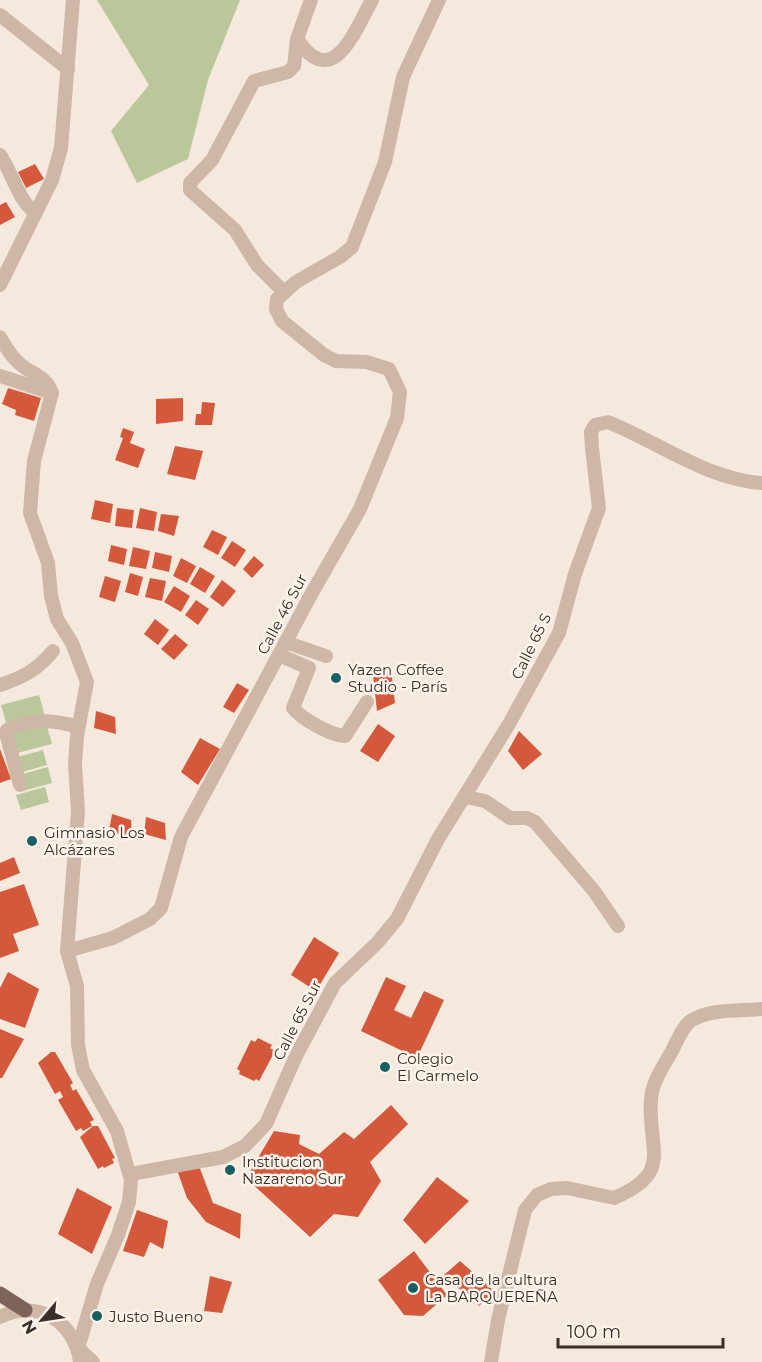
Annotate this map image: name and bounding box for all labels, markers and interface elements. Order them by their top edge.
street label: Calle 46 Sur [253,570,311,658]
street label: Calle 65 S [507,610,555,682]
place label: Yazen Coffee Studio - París [348,660,447,696]
marker: Yazen Coffee Studio - París [329,671,343,685]
place label: Gimnasio Los Alcázares [44,823,145,859]
marker: Gimnasio Los Alcázares [25,834,39,848]
street label: Calle 65 Sur [269,977,325,1063]
place label: Colegio El Carmelo [397,1049,479,1085]
marker: Colegio El Carmelo [378,1060,392,1074]
place label: Institucion Nazareno Sur [242,1152,343,1188]
marker: Institucion Nazareno Sur [223,1163,237,1177]
place label: Casa de la cultura La BARQUEREÑA [425,1270,558,1306]
marker: Casa de la cultura La BARQUEREÑA [406,1281,420,1295]
north arrow [12,1290,72,1350]
place label: Justo Bueno [108,1307,203,1326]
marker: Justo Bueno [90,1309,104,1323]
scale bar [558,1311,723,1349]
text: N [18,1317,41,1337]
text: 100 m [567,1321,621,1343]

